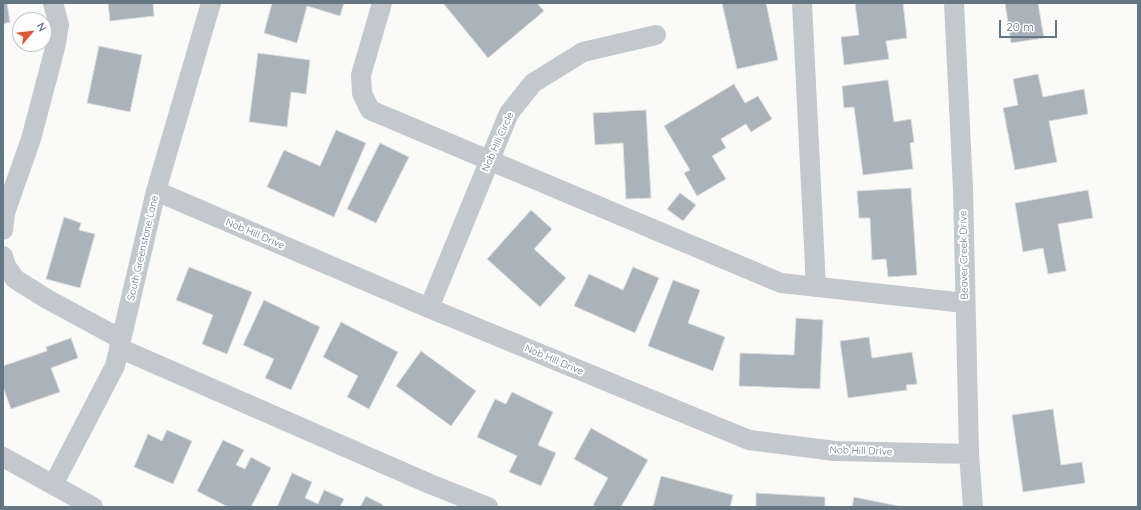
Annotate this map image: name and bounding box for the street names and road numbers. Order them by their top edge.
street label: Nob Hill Circle [479,110,517,174]
street label: South Greenstone Lane [125,194,161,302]
street label: Beaver Creek Drive [957,210,971,300]
street label: Nob Hill Drive [224,216,286,252]
street label: Nob Hill Drive [523,342,585,378]
street label: Nob Hill Drive [829,444,893,458]

